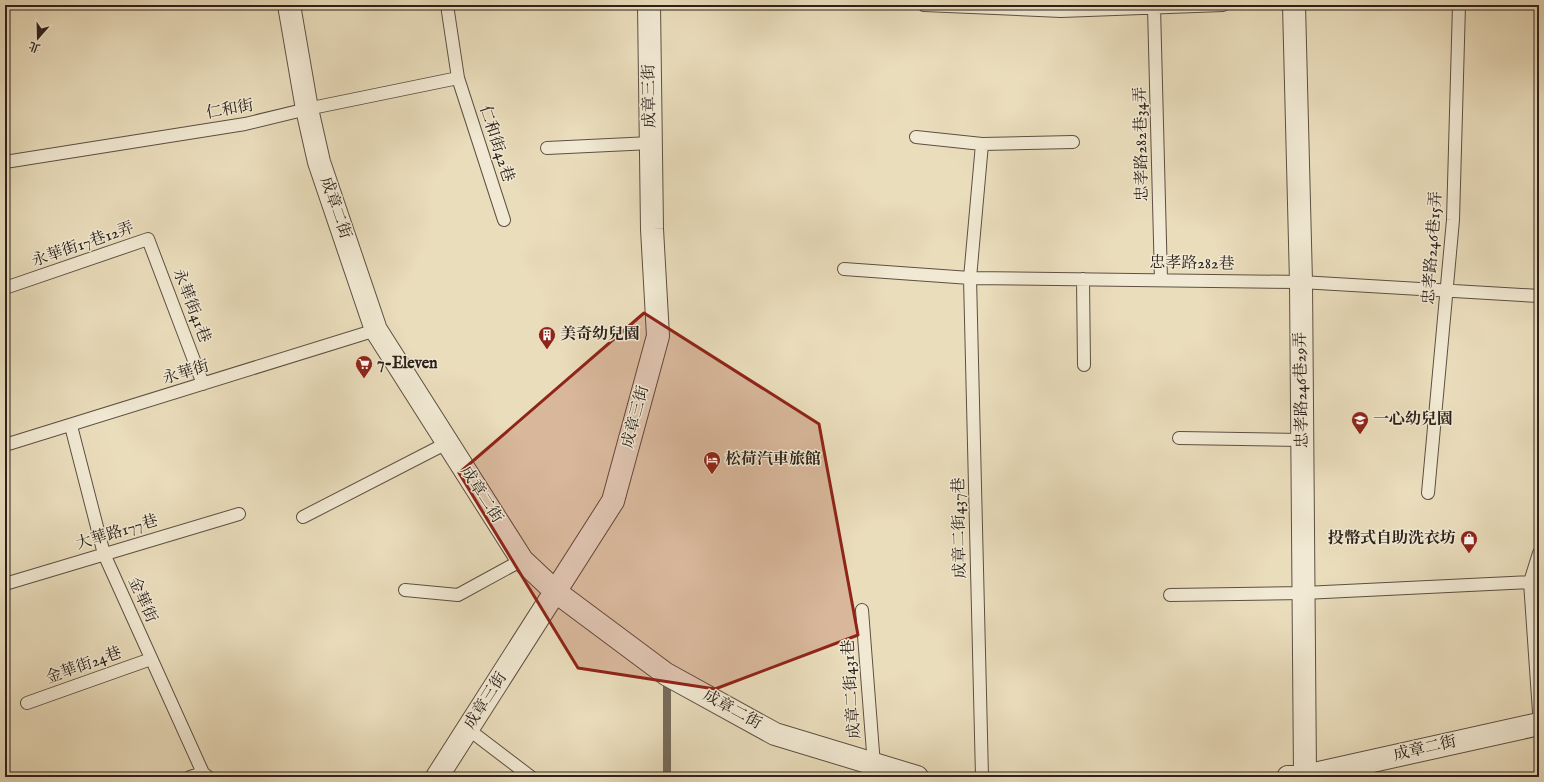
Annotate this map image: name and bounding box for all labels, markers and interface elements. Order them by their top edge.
north arrow [18,18,58,58]
text: 北 [27,38,42,55]
street label: 成章三街 [639,64,661,128]
street label: 忠孝路282巷34弄 [1131,86,1153,202]
street label: 仁和街 [205,96,255,124]
street label: 仁和街42巷 [474,103,518,185]
street label: 成章二街 [315,174,355,242]
street label: 忠孝路246巷15弄 [1419,191,1447,305]
street label: 永華街17巷12弄 [29,218,137,272]
street label: 忠孝路282巷 [1149,253,1235,275]
street label: 永華街41巷 [168,266,214,346]
building icon: 美奇幼兒園 [537,325,557,350]
place label: 美奇幼兒園 [560,325,640,345]
street label: 忠孝路246巷29弄 [1291,332,1313,448]
supermarket icon: 7-Eleven [354,354,374,379]
place label: 7-Eleven [377,354,438,374]
street label: 永華街 [160,356,212,390]
street label: 成章三街 [618,383,654,451]
school or university icon: 一心幼兒園 [1350,410,1370,435]
place label: 一心幼兒園 [1373,410,1453,430]
hotel icon: 松荷汽車旅館 [702,450,722,475]
place label: 松荷汽車旅館 [725,450,821,470]
street label: 成章二街 [455,463,507,527]
street label: 成章二街437巷 [949,477,971,579]
street label: 大華路177巷 [73,511,161,555]
place label: 投幣式自助洗衣坊 [1328,529,1456,549]
shop icon: 投幣式自助洗衣坊 [1459,529,1479,554]
street label: 金華街 [123,574,161,626]
street label: 成章二街431巷 [839,639,865,739]
street label: 金華街24巷 [43,643,125,689]
street label: 成章三街 [460,669,512,733]
street label: 成章二街 [699,686,765,734]
street label: 成章二街 [1392,732,1458,766]

